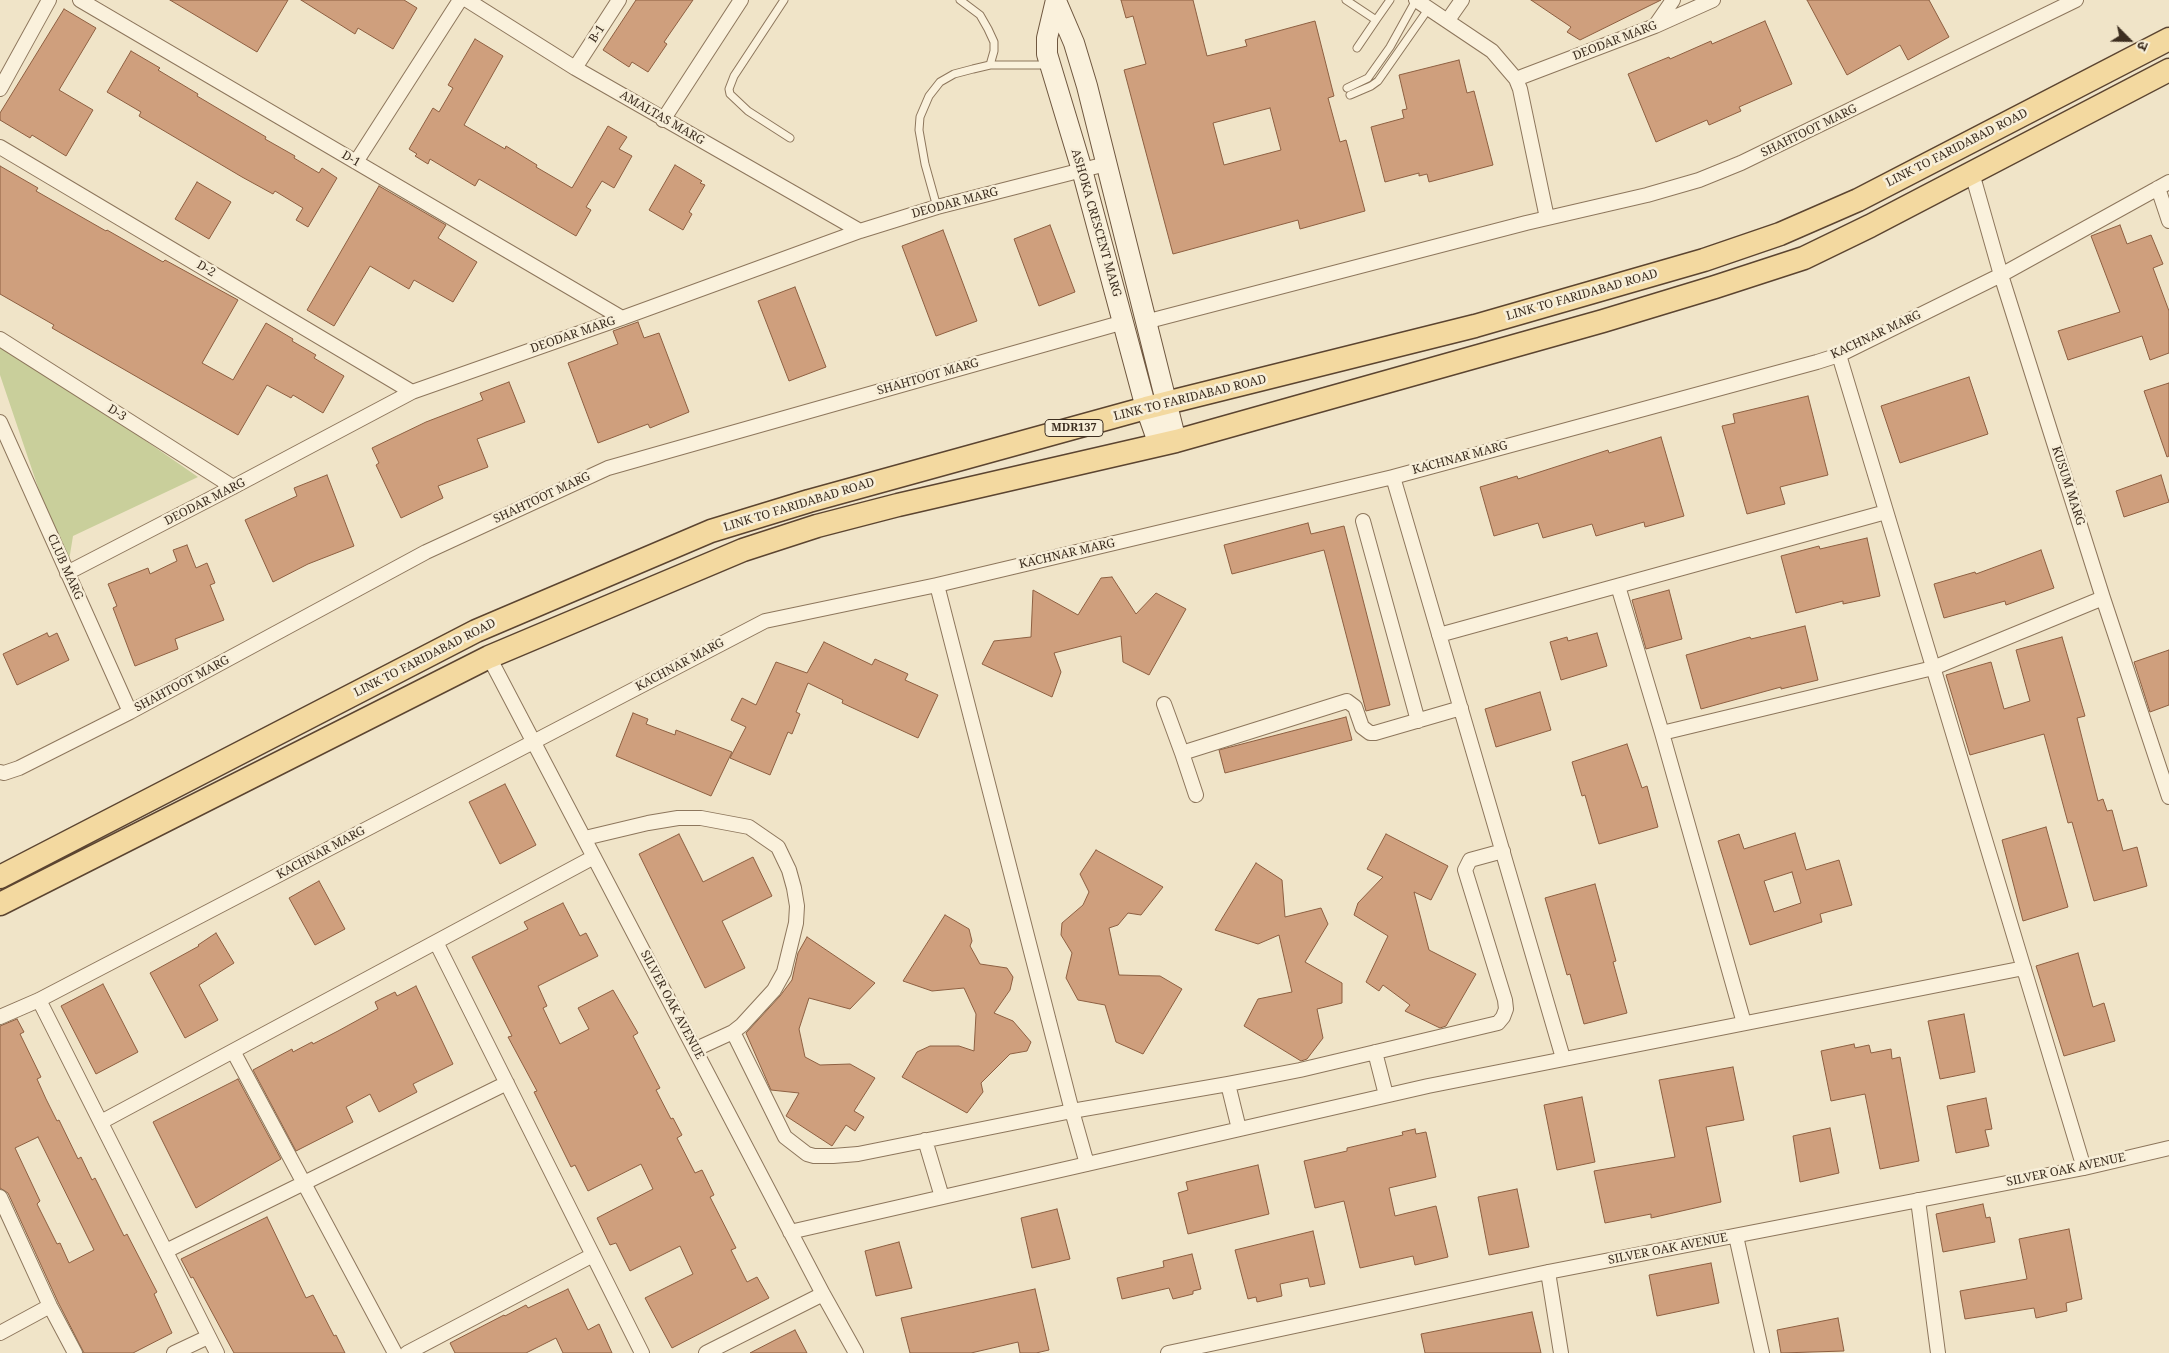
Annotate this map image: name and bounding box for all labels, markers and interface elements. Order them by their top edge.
north arrow [2104,15,2154,65]
street label: DEODAR MARG [1571,18,1659,64]
street label: B-1 [586,22,608,46]
text: उ [2133,39,2154,54]
street label: AMALTAS MARG [617,88,707,148]
street label: SHAHTOOT MARG [1759,101,1859,161]
street label: LINK TO FARIDABAD ROAD [1884,106,2030,190]
street label: ASHOKA CRESCENT MARG [1068,147,1124,299]
street label: D-1 [339,148,363,170]
street label: DEODAR MARG [910,185,1000,221]
street label: D-2 [194,258,218,280]
street label: LINK TO FARIDABAD ROAD [1505,266,1659,324]
street label: KACHNAR MARG [1829,308,1923,362]
street label: DEODAR MARG [529,314,617,356]
street label: SHAHTOOT MARG [876,356,980,398]
street label: LINK TO FARIDABAD ROAD [1112,372,1268,424]
street label: D-3 [105,402,129,424]
road number: MDR137 [1045,419,1103,436]
street label: KACHNAR MARG [1411,438,1509,478]
street label: KUSUM MARG [2048,445,2088,527]
street label: SHAHTOOT MARG [491,469,593,527]
street label: DEODAR MARG [162,475,248,529]
street label: LINK TO FARIDABAD ROAD [722,475,876,535]
street label: CLUB MARG [44,532,86,602]
street label: KACHNAR MARG [1018,536,1116,572]
street label: LINK TO FARIDABAD ROAD [352,616,498,700]
street label: KACHNAR MARG [633,636,727,694]
street label: SHAHTOOT MARG [132,653,232,715]
street label: KACHNAR MARG [274,824,368,882]
street label: SILVER OAK AVENUE [637,948,707,1062]
street label: SILVER OAK AVENUE [2005,1150,2127,1190]
street label: SILVER OAK AVENUE [1607,1230,1729,1268]

